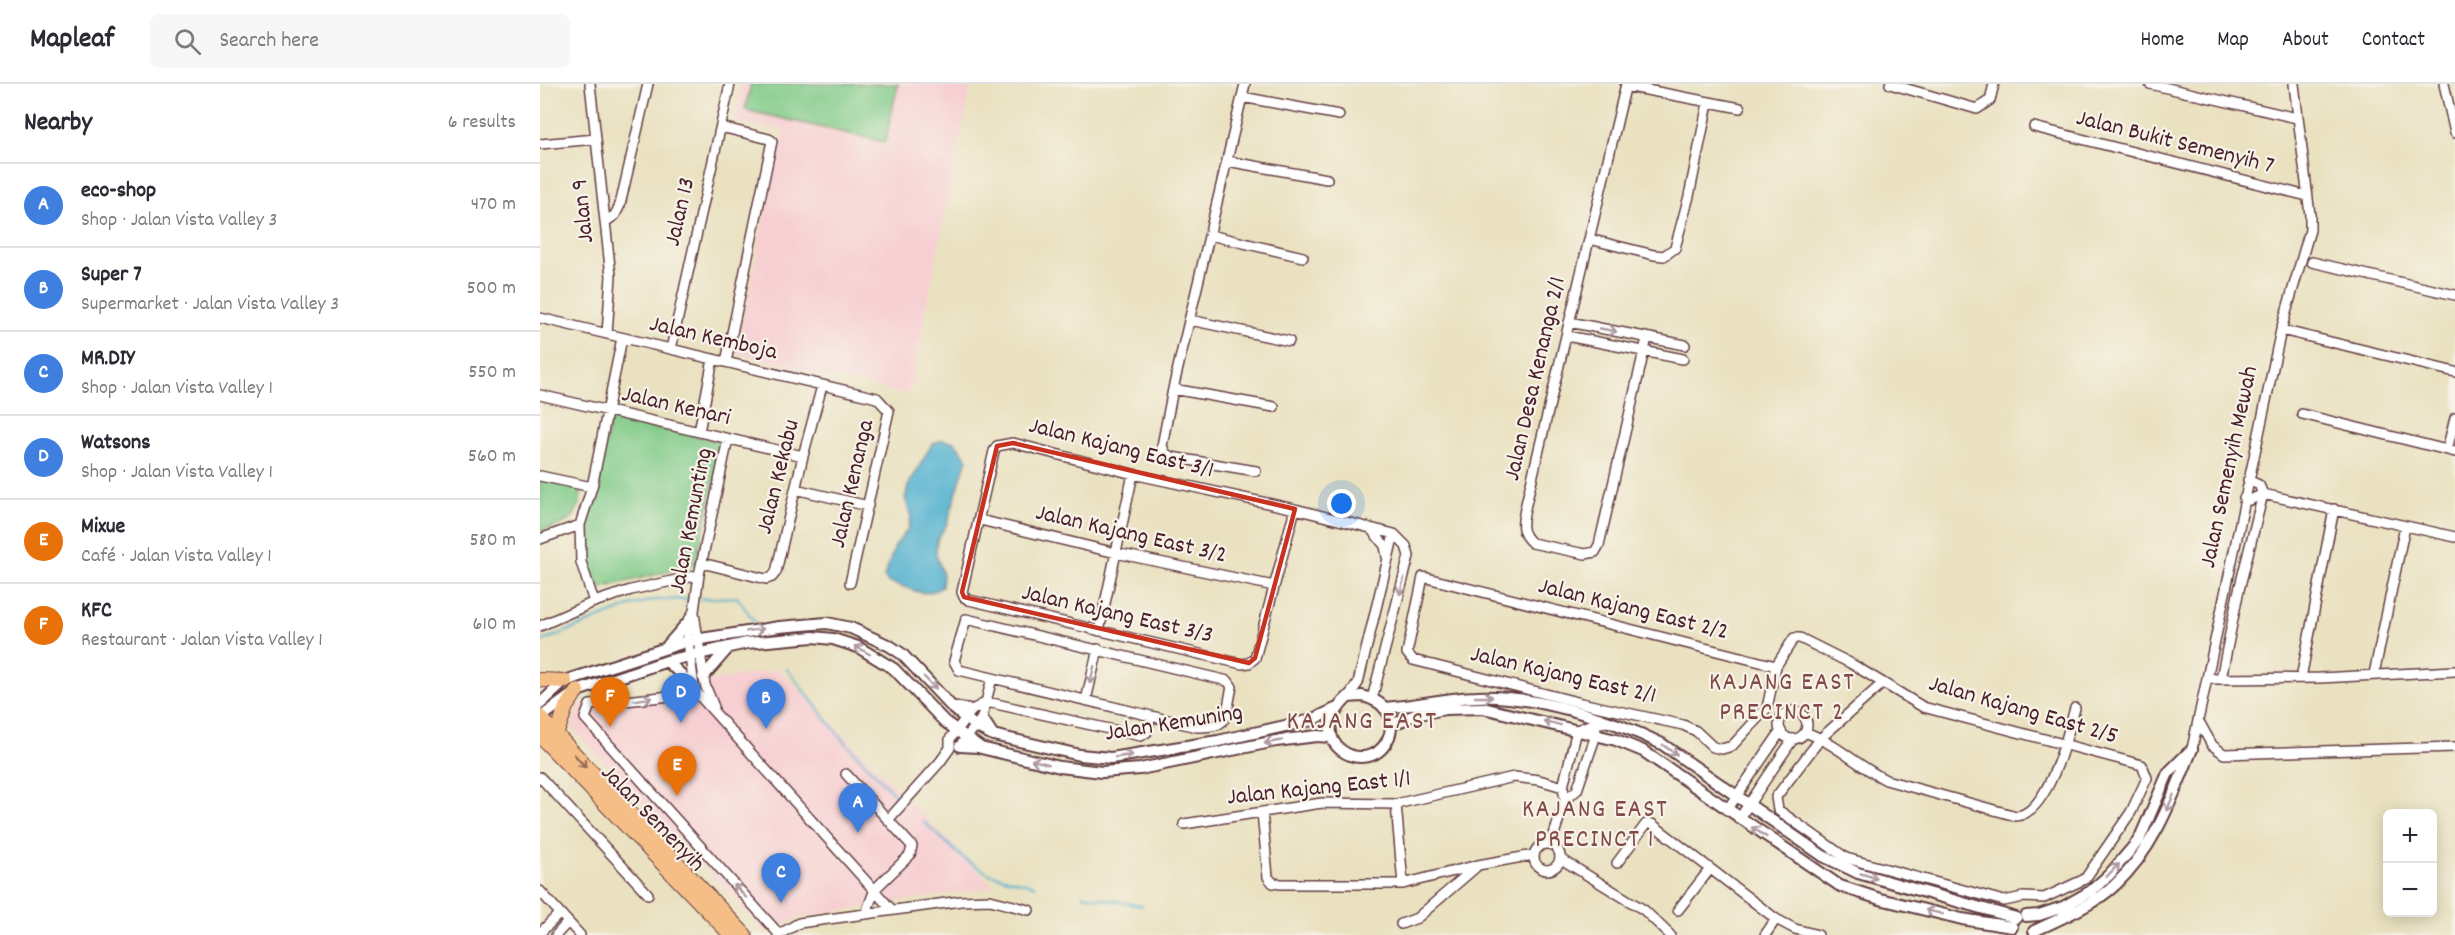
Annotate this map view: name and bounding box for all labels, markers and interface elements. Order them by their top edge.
search box [150,14,570,68]
text: Mapleaf [30,21,114,61]
icon: search [171,25,204,58]
text: Search here [219,26,319,57]
text: Home [2140,26,2184,56]
text: Map [2217,26,2249,56]
text: About [2282,26,2329,56]
text: Contact [2362,26,2425,56]
street label: Jalan Bukit Semenyih 7 [2072,102,2278,184]
text: Nearby [24,105,92,142]
text: 6 results [448,109,516,137]
street label: Jalan 13 [657,174,705,250]
text: eco-shop [81,176,156,207]
street label: Jalan 9 [564,177,604,245]
text: A [38,191,49,219]
text: 470 m [471,191,516,219]
text: Shop · Jalan Vista Valley 3 [81,207,277,235]
text: Super 7 [81,260,142,291]
street label: Jalan Desa Kenanga 2/1 [1496,274,1576,484]
text: B [39,275,48,303]
text: 500 m [467,275,516,303]
text: Supermarket · Jalan Vista Valley 3 [81,291,339,319]
street label: Jalan Kemboja [646,308,781,370]
one-way arrow [1598,325,1617,336]
text: MR.DIY [81,344,134,375]
text: C [39,359,48,387]
text: 550 m [468,359,516,387]
street label: Jalan Semenyih Mewah [2192,363,2268,571]
text: Shop · Jalan Vista Valley 1 [81,375,273,403]
street label: Jalan Kenari [618,378,734,436]
street label: Jalan Kajang East 3/1 [1025,410,1217,488]
street label: Jalan Kekabu [748,416,810,538]
street label: Jalan Kenanga [822,416,884,551]
text: Watsons [81,428,151,459]
text: D [38,443,49,471]
text: 560 m [468,443,516,471]
street label: Jalan Kemunting [661,445,723,597]
text: Shop · Jalan Vista Valley 1 [81,459,273,487]
your location [1327,489,1356,518]
street label: Jalan Kajang East 3/2 [1032,496,1230,574]
text: Mixue [81,512,125,543]
text: E [39,527,48,555]
text: 580 m [470,527,516,555]
text: Café · Jalan Vista Valley 1 [81,543,272,571]
street label: Jalan Kajang East 2/2 [1534,570,1732,650]
street label: Jalan Kajang East 3/3 [1018,576,1216,654]
one-way arrow [1395,576,1407,595]
text: KFC [81,596,112,627]
text: F [39,611,48,639]
text: 610 m [473,611,516,639]
one-way arrow [745,625,764,636]
text: Restaurant · Jalan Vista Valley 1 [81,627,323,655]
street label: Jalan Kajang East 2/1 [1467,638,1659,714]
one-way arrow [854,644,871,656]
one-way arrow [1085,665,1097,684]
district label: KAJANG EAST PRECINCT 2 [1709,665,1855,732]
street label: Jalan Kajang East 2/5 [1924,668,2122,754]
pin: D [662,674,700,723]
one-way arrow [923,676,938,691]
pin: F [590,678,630,727]
pin: B [746,680,786,729]
one-way arrow [1474,691,1494,703]
one-way arrow [633,693,652,704]
street label: Jalan Kemuning [1103,696,1245,752]
district label: KAJANG EAST [1286,703,1438,742]
one-way arrow [1542,717,1561,729]
one-way arrow [1264,737,1284,748]
one-way arrow [1661,744,1677,756]
pin: E [658,746,696,796]
one-way arrow [1114,751,1134,762]
one-way arrow [573,753,587,768]
one-way arrow [1031,755,1050,767]
street label: Jalan Semenyih [592,758,712,880]
street label: Jalan Kajang East 1/1 [1225,762,1413,816]
pin: A [838,784,878,833]
district label: KAJANG EAST PRECINCT 1 [1522,792,1668,859]
one-way arrow [2164,794,2175,812]
map controls [2383,809,2437,917]
button: + [2383,809,2437,863]
one-way arrow [1751,826,1768,838]
pin: C [762,854,800,903]
one-way arrow [2105,863,2120,878]
button: − [2383,863,2437,917]
one-way arrow [1859,871,1878,882]
one-way arrow [733,884,747,899]
one-way arrow [1925,906,1944,918]

